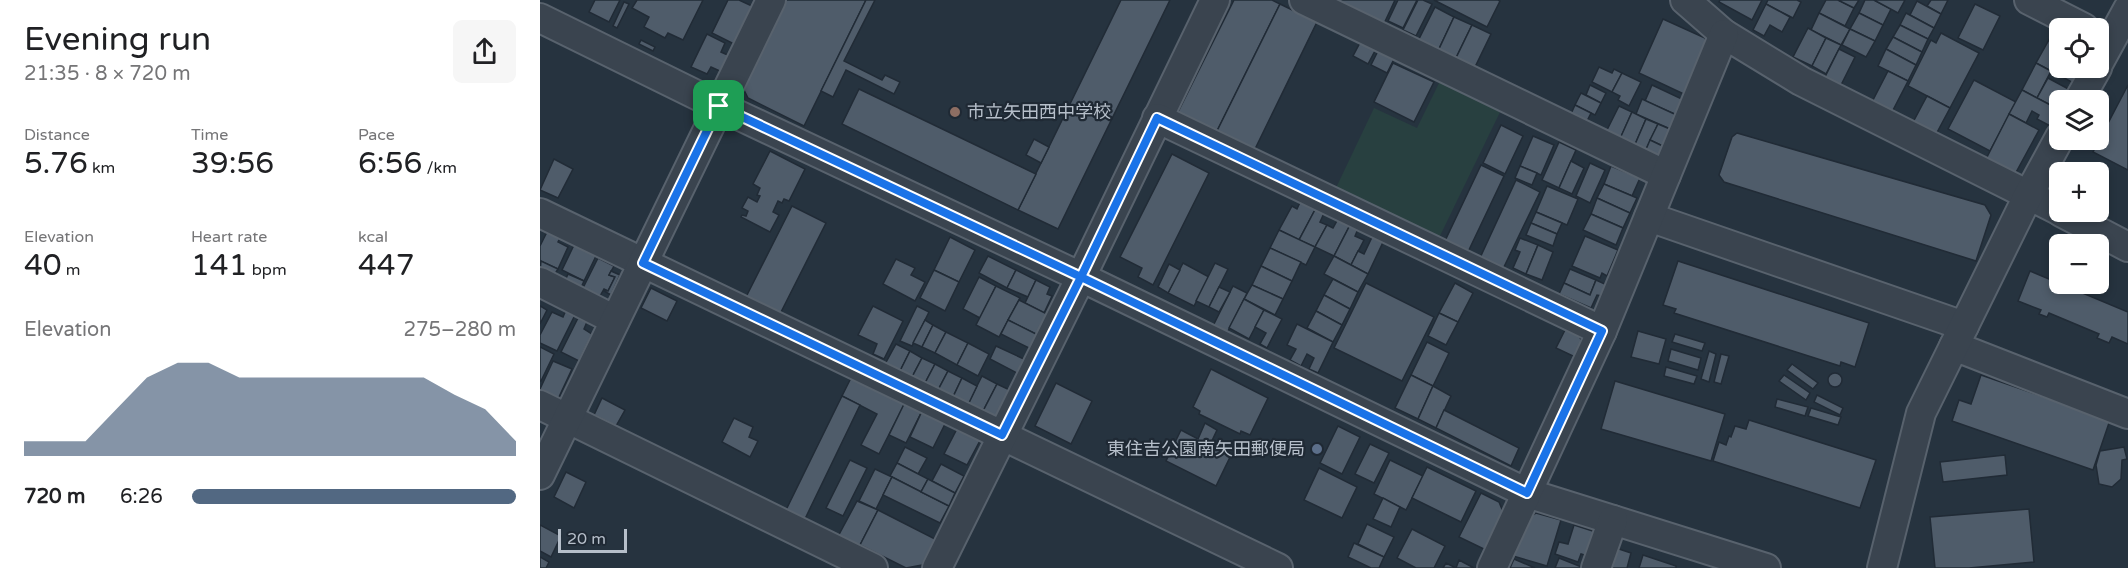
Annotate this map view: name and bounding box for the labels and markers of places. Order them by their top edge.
pin [693,80,744,131]
place label: 市立矢田西中学校 [967,101,1111,123]
marker: 市立矢田西中学校 [948,105,962,119]
place label: 東住吉公園南矢田郵便局 [1107,438,1305,460]
marker: 東住吉公園南矢田郵便局 [1310,442,1324,456]

